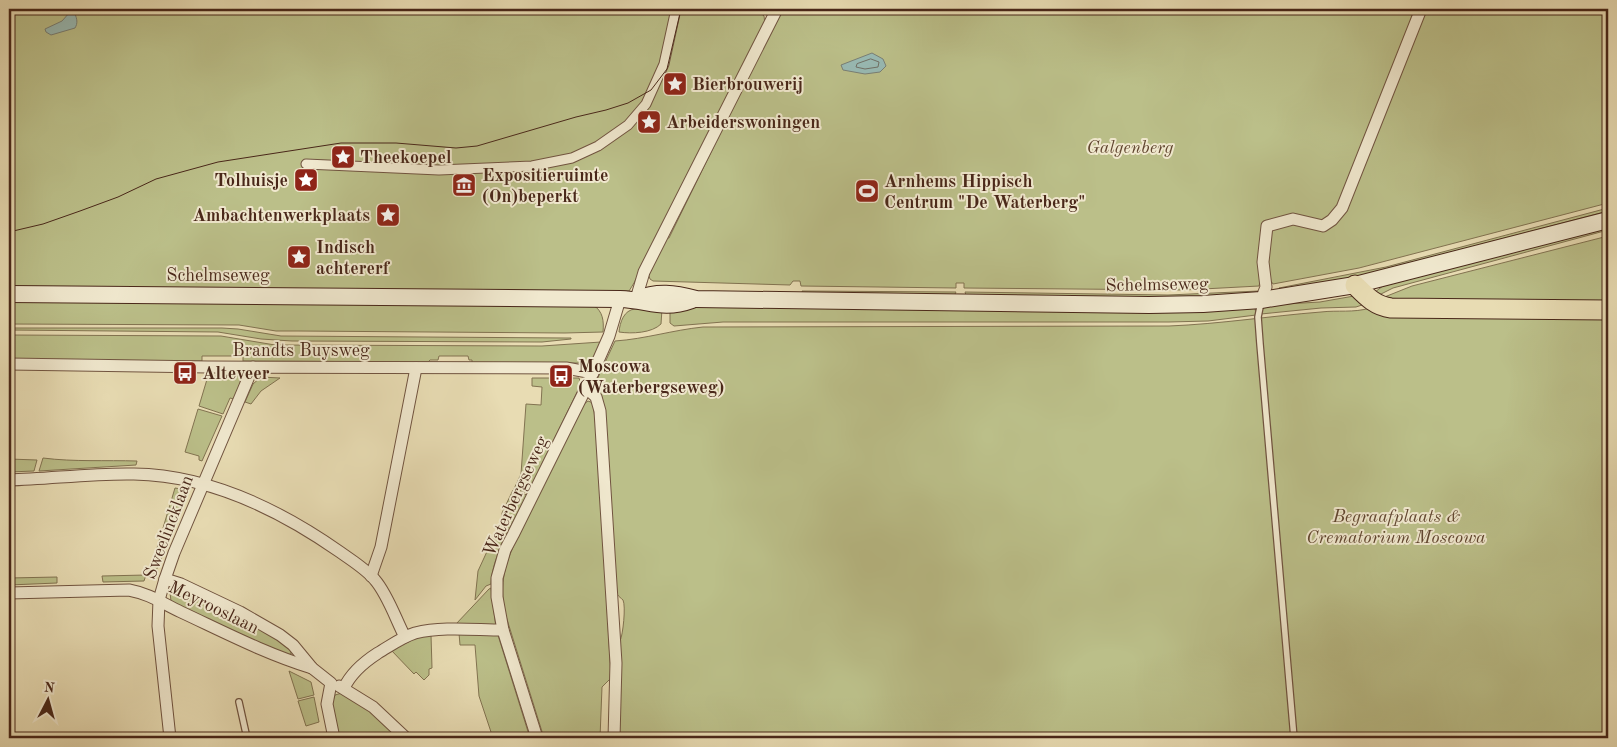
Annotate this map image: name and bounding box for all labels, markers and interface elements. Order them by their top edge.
place icon: Bierbrouwerij [662,71,688,97]
place label: Bierbrouwerij [692,76,803,94]
place icon: Arbeiderswoningen [636,109,662,135]
place label: Arbeiderswoningen [666,114,820,132]
park label: Galgenberg [1087,139,1174,157]
place icon: Theekoepel [330,144,356,170]
place label: Theekoepel [360,149,452,167]
place icon: Tolhuisje [293,167,319,193]
place label: Expositieruimte (On)beperkt [482,167,609,206]
place label: Tolhuisje [214,172,288,190]
museum icon: Expositieruimte (On)beperkt [451,172,477,198]
place label: Arnhems Hippisch Centrum "De Waterberg" [884,173,1085,212]
sports icon: Arnhems Hippisch Centrum "De Waterberg" [854,178,880,204]
place icon: Ambachtenwerkplaats [375,202,401,228]
place label: Ambachtenwerkplaats [193,207,370,225]
place label: Indisch achtererf [316,239,391,278]
place icon: Indisch achtererf [286,244,312,270]
street label: Schelmseweg [166,267,270,285]
street label: Schelmseweg [1105,275,1209,295]
street label: Brandts Buysweg [232,342,370,360]
place label: Moscowa (Waterbergseweg) [578,358,724,397]
bus stop icon: Alteveer [172,360,198,386]
bus stop icon: Moscowa (Waterbergseweg) [548,363,574,389]
place label: Alteveer [202,365,270,383]
street label: Waterbergseweg [480,433,552,559]
street label: Sweelincklaan [141,473,197,582]
park label: Begraafplaats & Crematorium Moscowa [1306,508,1486,547]
street label: Meyrooslaan [165,578,262,638]
north arrow [22,674,72,724]
text: N [43,681,56,696]

